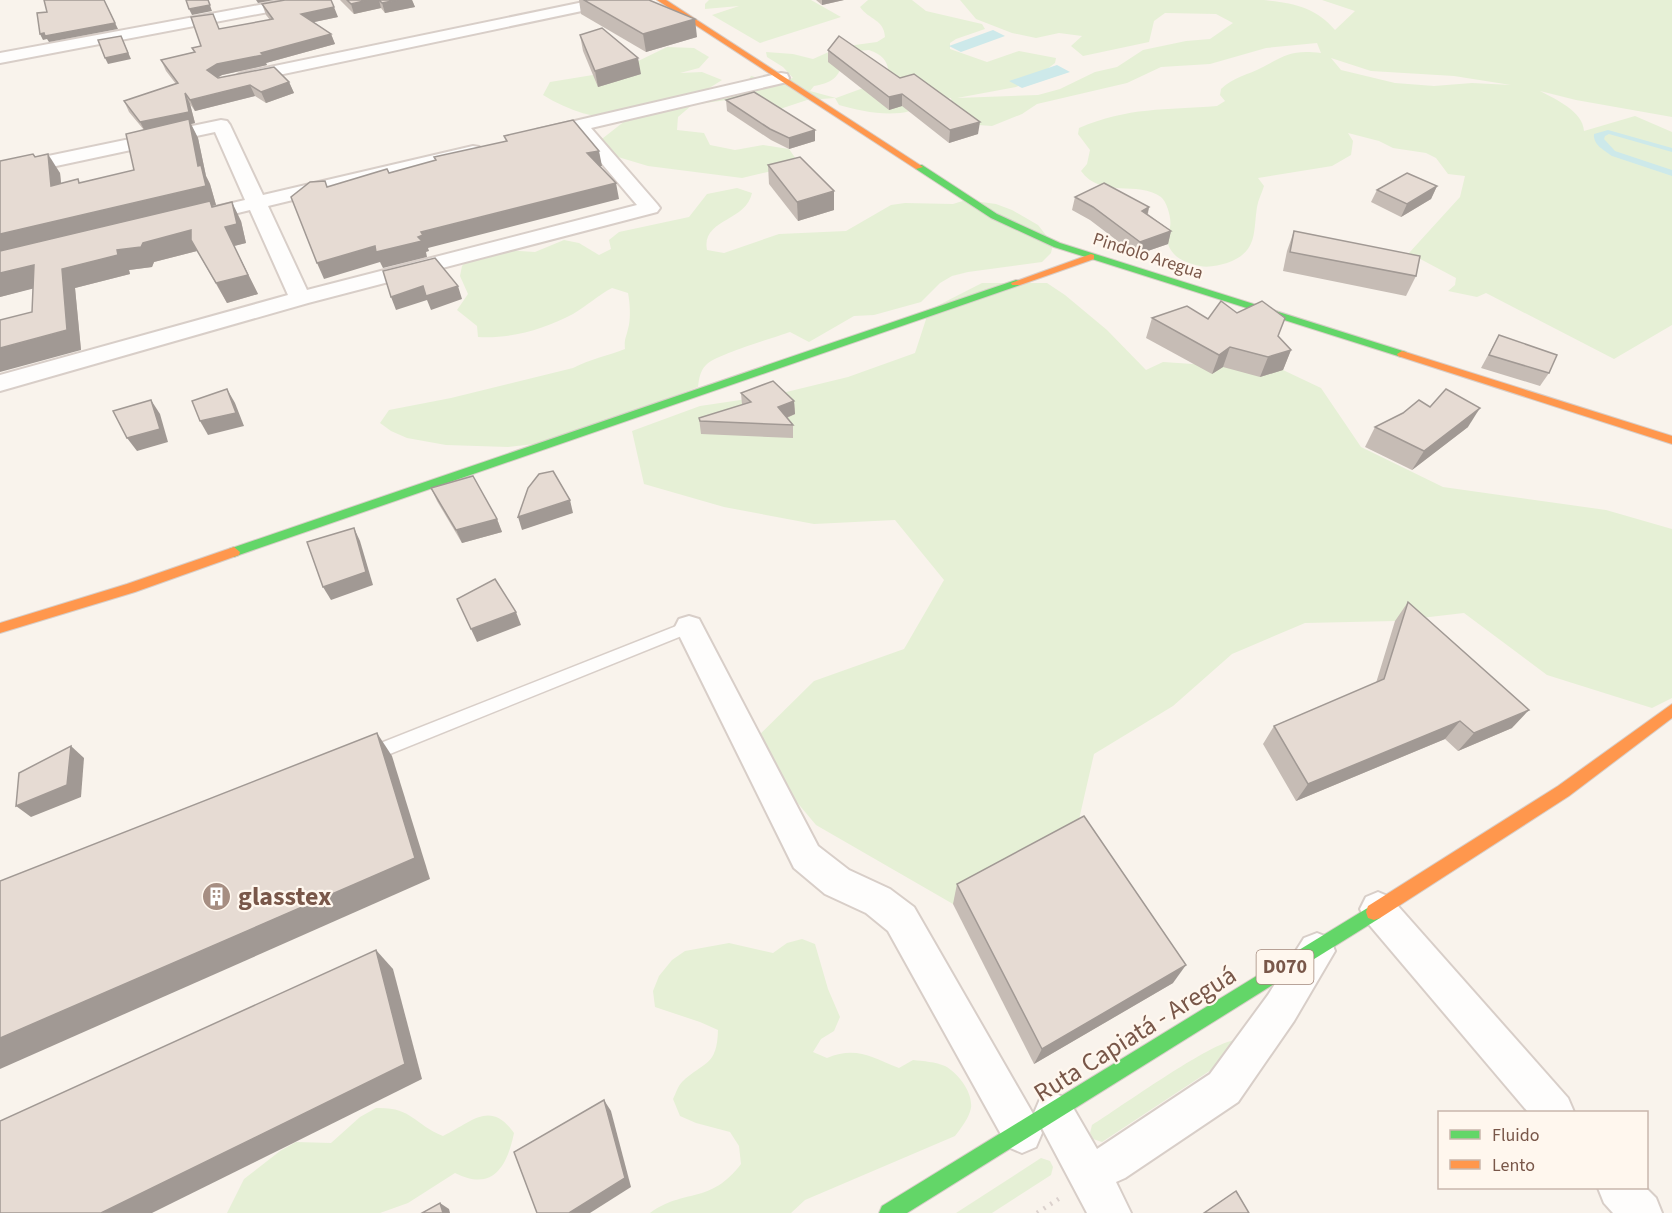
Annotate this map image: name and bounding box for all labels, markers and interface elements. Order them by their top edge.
street label: Pindolo Aregua [1090,226,1206,286]
place label: glasstex [238,878,331,915]
building icon: glasstex [201,880,233,912]
road number: D070 [1256,950,1314,984]
street label: Ruta Capiatá - Areguá [1027,957,1243,1111]
legend [1438,1111,1648,1189]
text: Fluido [1492,1123,1539,1148]
text: Lento [1492,1153,1535,1178]

